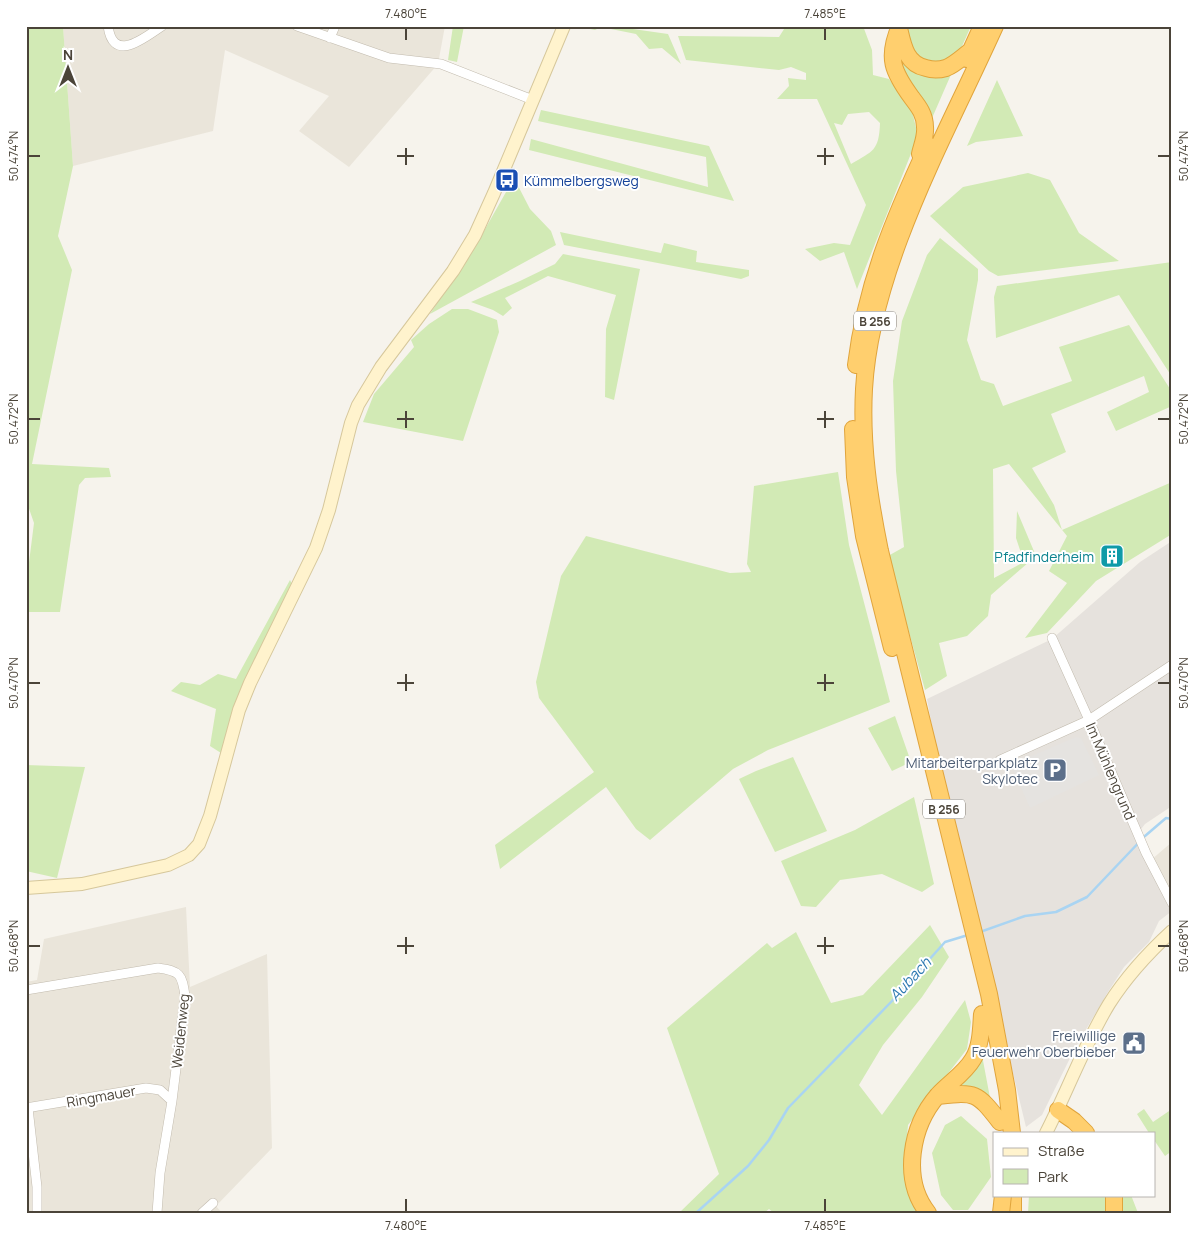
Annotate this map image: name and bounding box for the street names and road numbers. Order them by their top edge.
road number: B 256 [854,312,896,331]
street label: Im Mühlengrund [1082,719,1140,823]
road number: B 256 [923,800,965,819]
street label: Weidenweg [167,993,193,1069]
street label: Ringmauer [65,1081,137,1111]

